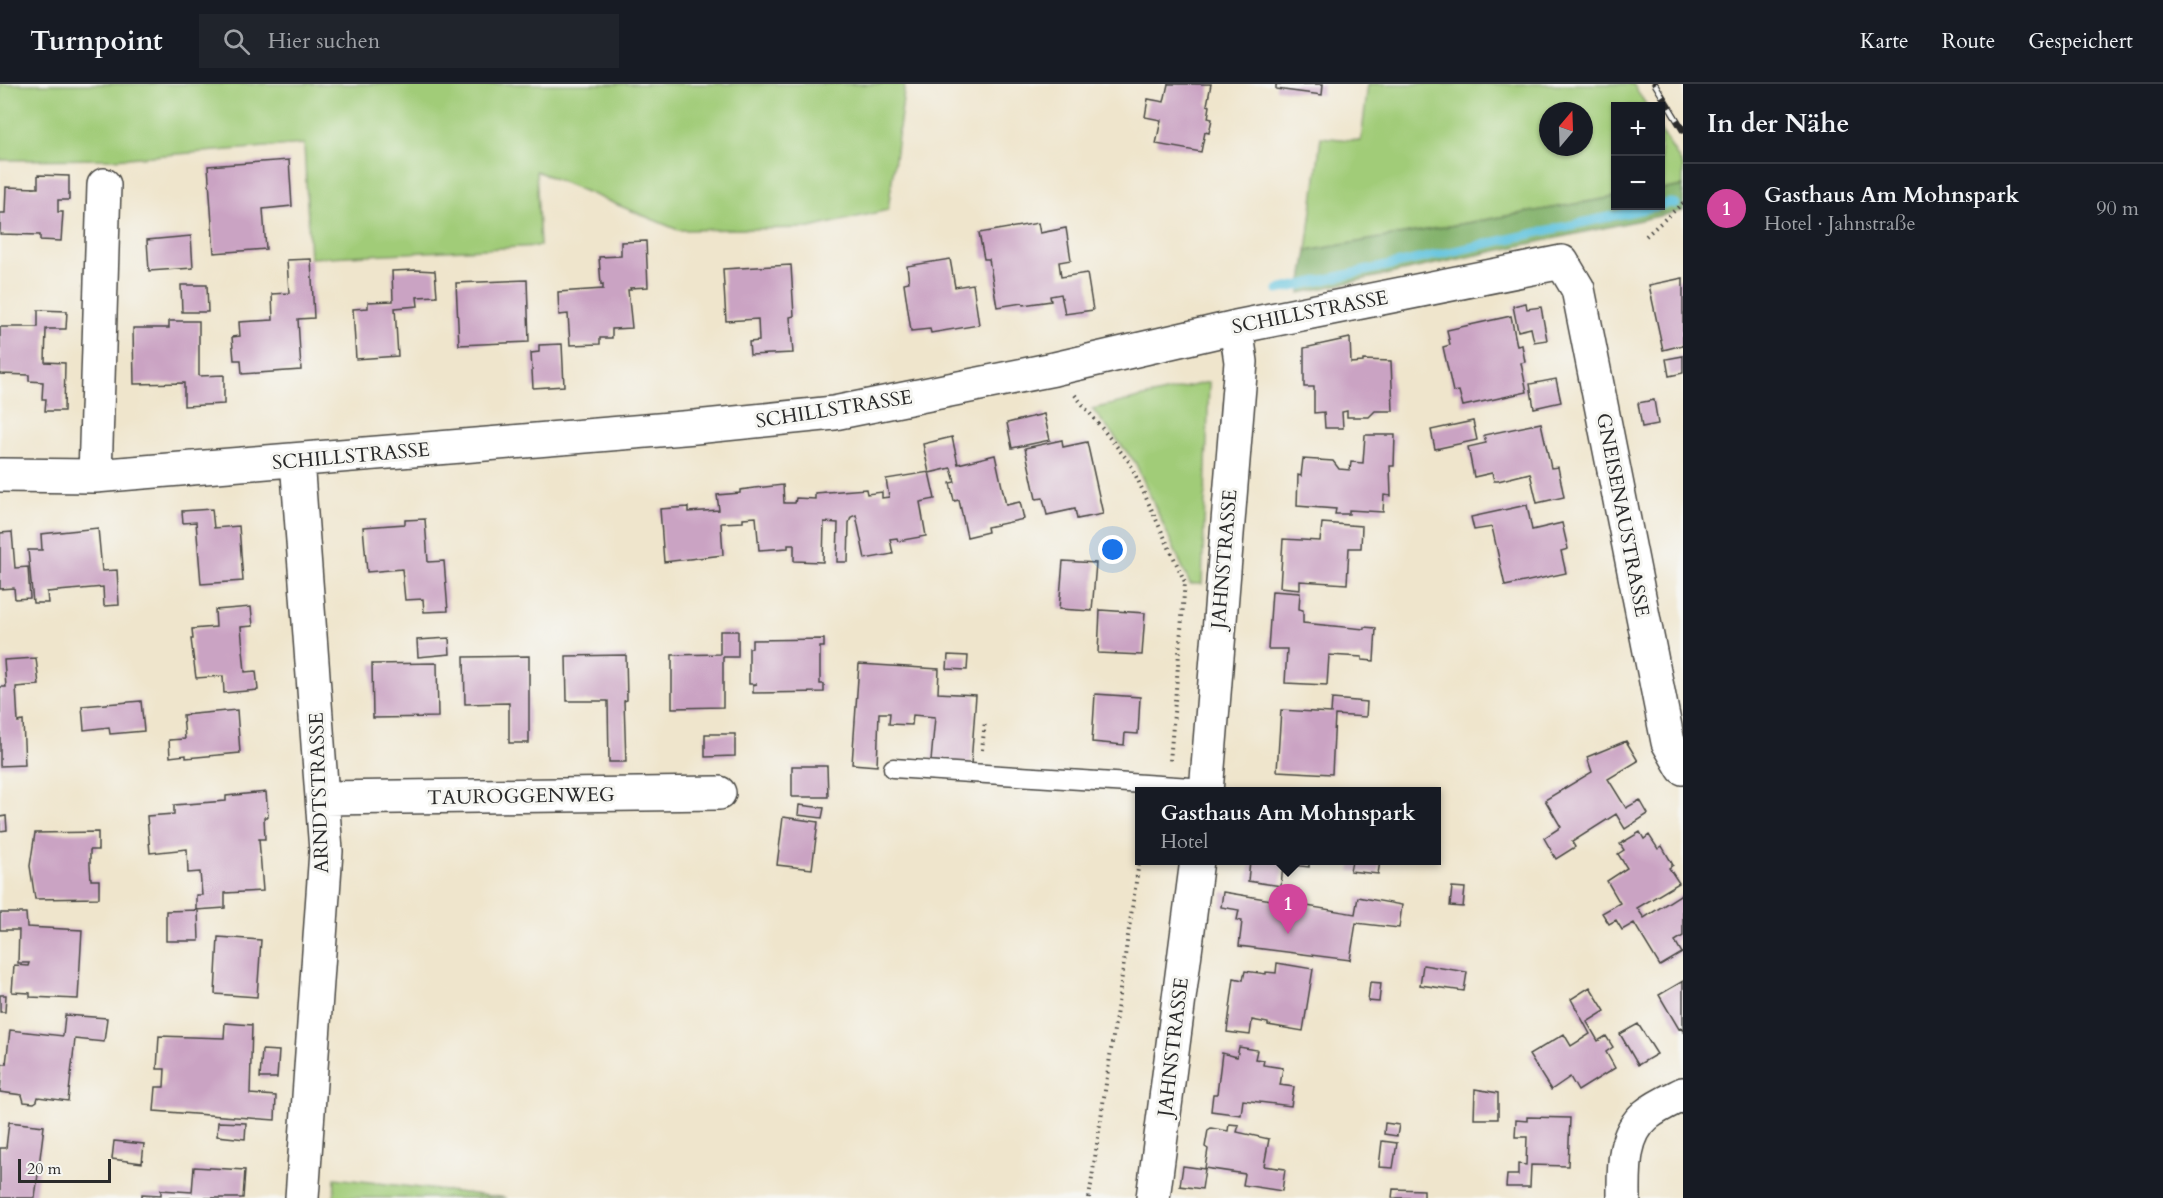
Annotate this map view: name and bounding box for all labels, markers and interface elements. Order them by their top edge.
search box [199,14,619,68]
text: Turnpoint [30,22,163,60]
icon: search [220,25,253,58]
text: Hier suchen [268,26,380,56]
text: Karte [1860,27,1909,56]
text: Route [1942,27,1995,56]
text: Gespeichert [2028,27,2133,56]
north arrow [1539,102,1593,156]
map controls [1611,102,1665,210]
button: + [1611,102,1665,156]
text: In der Nähe [1707,106,1849,141]
button: − [1611,156,1665,210]
text: Gasthaus Am Mohnspark [1764,180,2019,210]
text: 1 [1721,195,1732,222]
text: 90 m [2096,195,2139,222]
text: Hotel · Jahnstraße [1764,210,1916,237]
street label: SCHILLSTRASSE [1230,284,1390,340]
street label: SCHILLSTRASSE [754,383,914,435]
street label: GNEISENAUSTRASSE [1590,411,1656,619]
street label: SCHILLSTRASSE [271,436,431,476]
street label: JAHNSTRASSE [1204,488,1244,633]
your location [1098,535,1127,564]
street label: ARNDTSTRASSE [303,712,335,874]
street label: TAUROGGENWEG [427,781,615,811]
popup [1135,787,1441,865]
text: Gasthaus Am Mohnspark [1160,798,1416,828]
text: Hotel [1160,828,1208,855]
pin: 1 [1268,884,1308,934]
street label: JAHNSTRASSE [1151,976,1195,1121]
scale bar [18,1156,111,1184]
text: 20 m [27,1158,61,1180]

